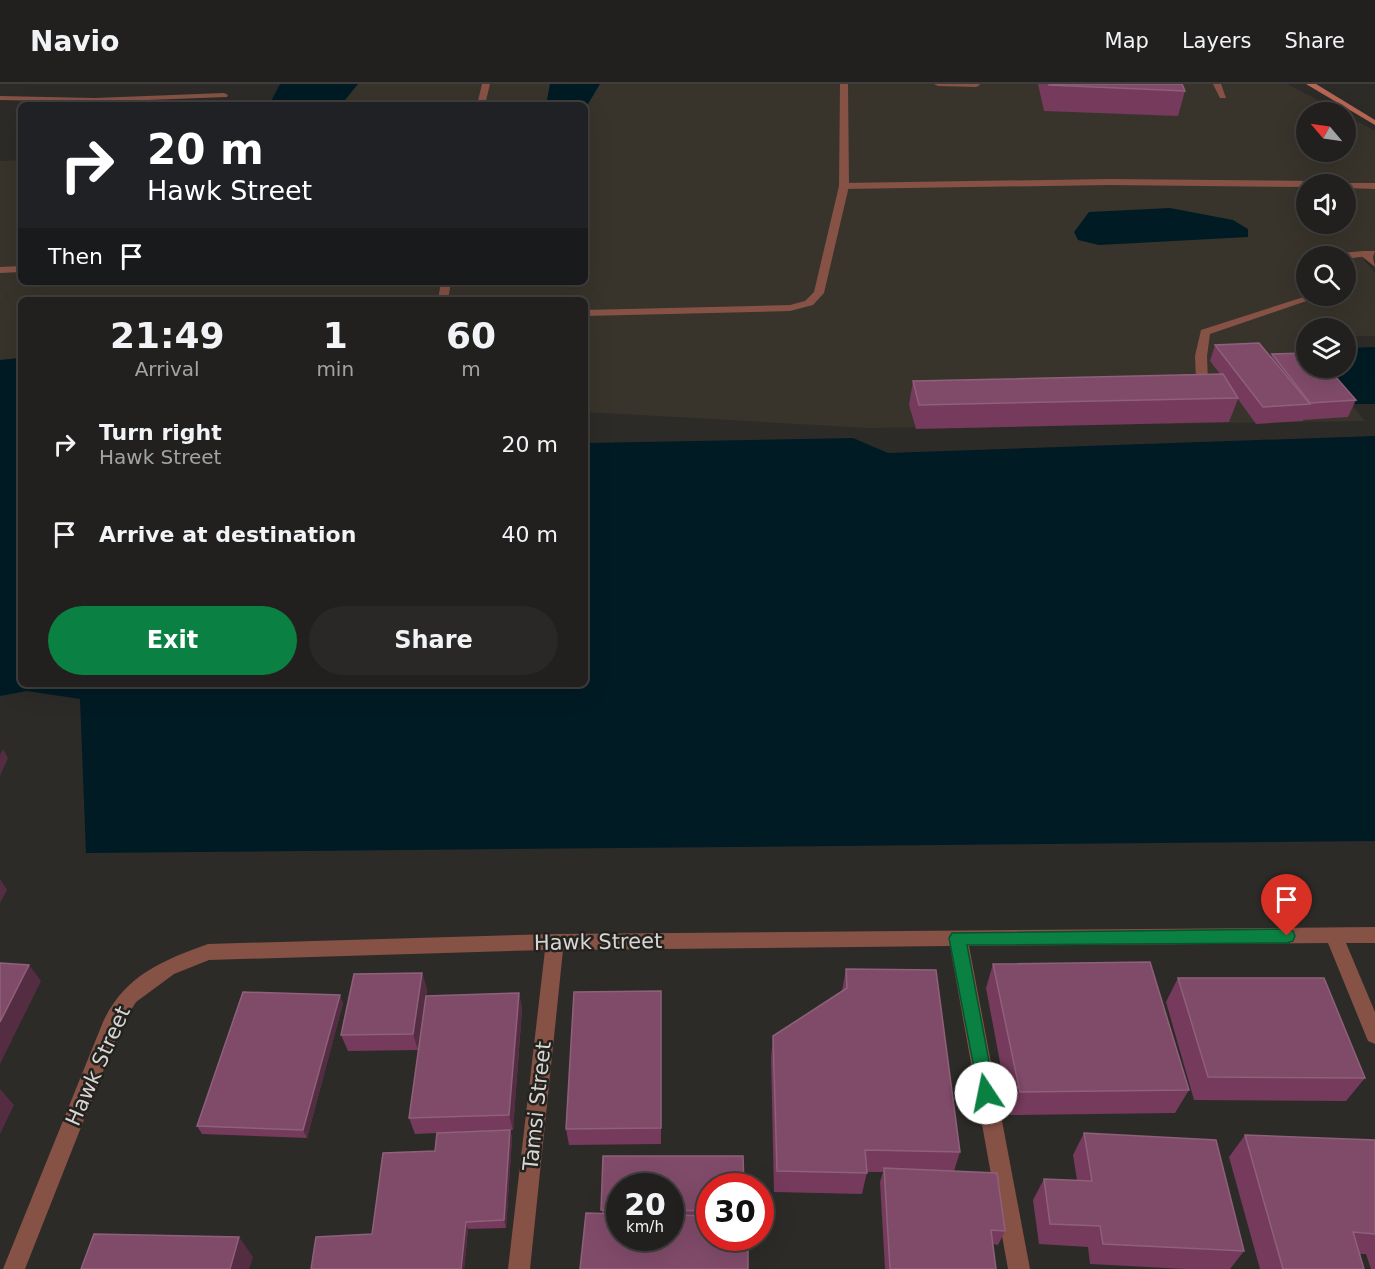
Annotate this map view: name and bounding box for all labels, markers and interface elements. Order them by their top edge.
text: Navio [30,25,119,58]
text: Map [1105,29,1149,53]
text: Layers [1182,29,1251,53]
text: Share [1284,29,1345,53]
north arrow [1296,102,1356,162]
map controls [1296,102,1356,378]
text: 20 m [147,125,264,174]
icon: right [48,126,126,204]
button: sound [1296,174,1356,234]
text: Hawk Street [147,175,312,206]
icon: arrive [115,240,148,273]
text: Then [48,244,103,269]
button: search [1296,246,1356,306]
text: 21:49 [110,315,224,356]
text: 1 [323,315,348,356]
text: 60 [446,315,496,356]
button: layers [1296,318,1356,378]
text: Arrival [135,357,200,381]
text: min [316,357,354,381]
text: m [461,357,481,381]
text: Turn right [99,420,222,445]
icon: right [48,428,81,461]
text: 20 m [502,432,558,457]
text: Hawk Street [99,445,221,469]
icon: arrive [48,518,81,551]
text: Arrive at destination [99,522,356,547]
text: 40 m [502,522,558,547]
button: Exit [48,606,297,675]
button: Share [309,606,558,675]
pin [1261,874,1312,936]
icon: arrive [1270,883,1303,916]
street label: Hawk Street [534,929,662,955]
street label: Hawk Street [61,1002,135,1130]
street label: Tamsi Street [518,1040,556,1173]
position arrow [954,1061,1018,1125]
speed limit sign: 30 [696,1173,774,1251]
text: 20 [624,1187,666,1222]
text: km/h [626,1218,664,1236]

